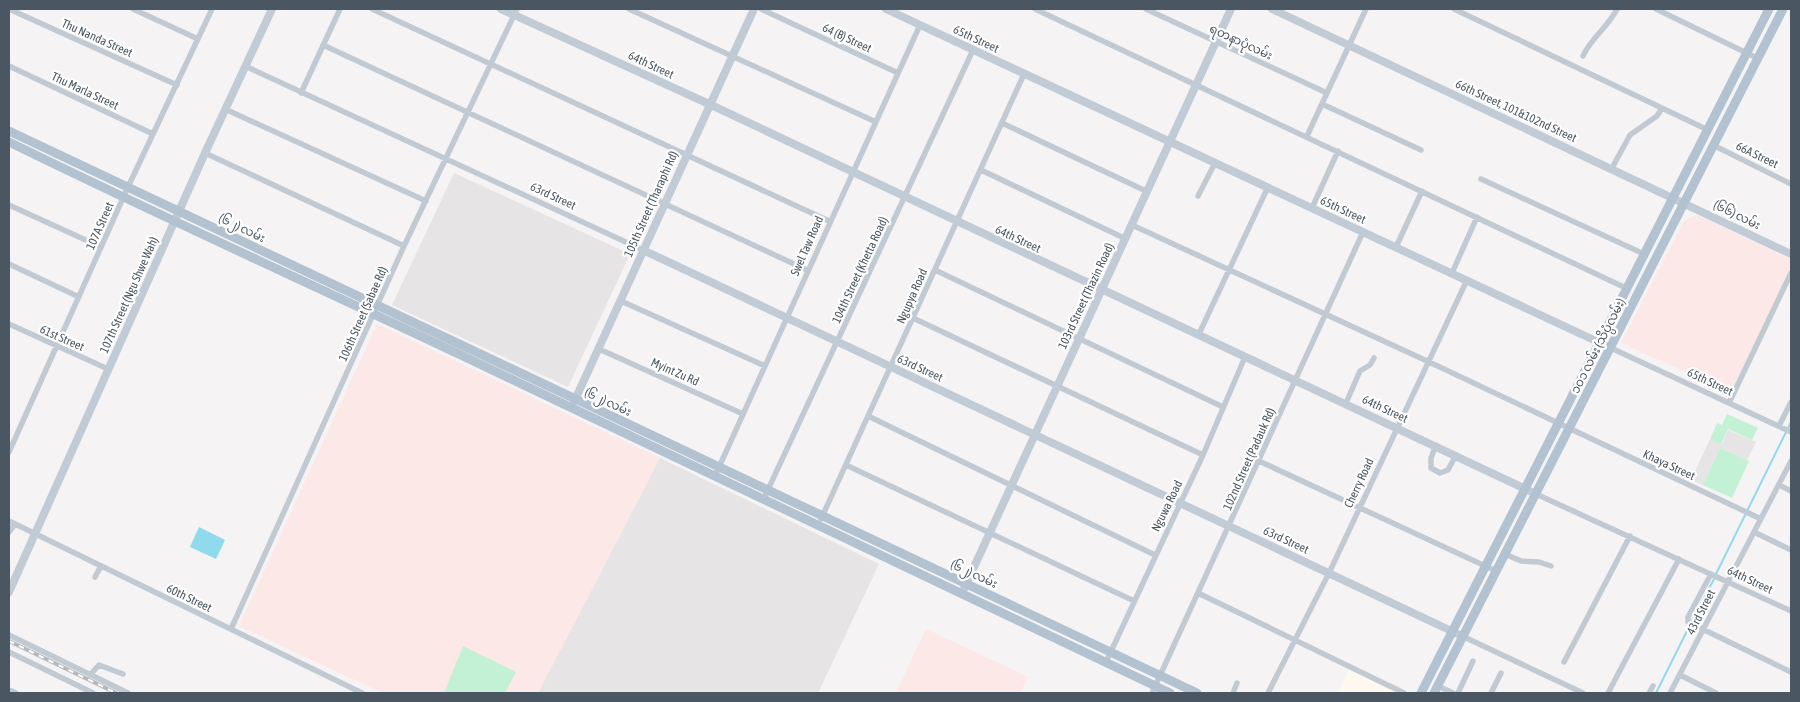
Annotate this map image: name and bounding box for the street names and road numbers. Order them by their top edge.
street label: Thu Nanda Street [59,16,135,60]
street label: ရတနာပုံလမ်း [1206,19,1276,65]
street label: 64 (B) Street [820,21,874,56]
street label: 65th Street [951,22,1001,56]
street label: 64th Street [626,48,676,82]
street label: Thu Marla Street [49,69,121,113]
street label: 66th Street, 101&102nd Street [1453,77,1579,145]
street label: 66A Street [1734,139,1781,171]
street label: 105th Street (Tharaphi Rd) [621,149,681,259]
street label: 63rd Street [528,179,578,213]
street label: 65th Street [1318,193,1368,227]
street label: (၆၆) လမ်း [1711,196,1764,232]
street label: 107A Street [83,199,117,252]
street label: (၆၂) လမ်း [215,209,268,248]
street label: Swel Taw Road [788,214,826,278]
street label: 104th Street (Khetta Road) [829,214,891,325]
street label: 64th Street [993,222,1043,256]
street label: 107th Street (Ngu Shwe Wah) [97,235,161,355]
street label: 103rd Street (Thazin Road) [1055,241,1117,351]
street label: 106th Street (Sabae Rd) [336,264,390,364]
street label: Ngupya Road [894,266,930,326]
street label: ၁၀၁ လမ်း (သိပ္ပံလမ်း) [1566,295,1631,397]
street label: 61st Street [38,322,87,354]
street label: 63rd Street [895,351,945,385]
street label: Myint Zu Rd [649,355,701,389]
street label: 65th Street [1685,365,1735,399]
street label: (၆၂) လမ်း [581,383,634,422]
street label: 64th Street [1360,392,1410,426]
street label: 102nd Street (Padauk Rd) [1220,405,1278,512]
street label: Khaya Street [1641,447,1698,483]
street label: Cherry Road [1341,456,1377,510]
street label: Nguwa Road [1149,478,1185,534]
street label: 63rd Street [1261,523,1311,557]
street label: (၆၂) လမ်း [947,555,1000,594]
street label: 64th Street [1725,563,1775,597]
street label: 60th Street [164,581,214,615]
street label: 43rd Street [1684,587,1718,637]

